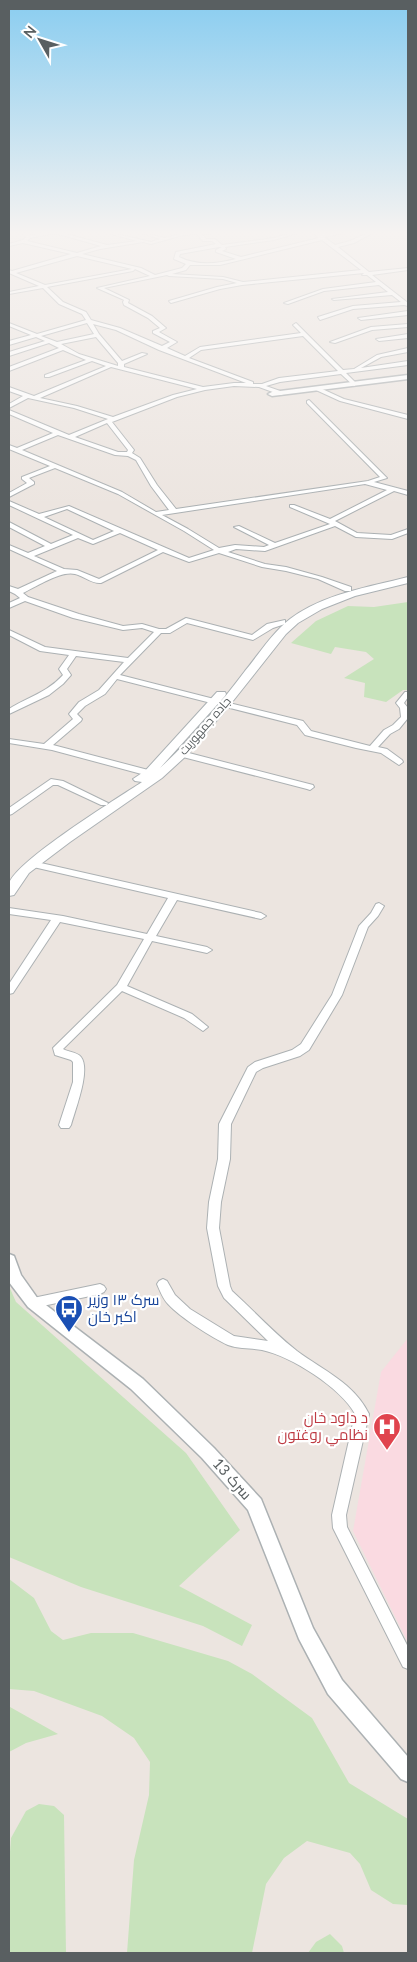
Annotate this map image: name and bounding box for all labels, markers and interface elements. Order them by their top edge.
north arrow [15,15,65,65]
text: N [20,22,40,41]
street label: جاده جمهوریت [175,694,234,758]
place label: سرک ۱۳ وزیر اکبر خان [87,1290,160,1327]
bus stop icon: سرک ۱۳ وزیر اکبر خان [54,1294,84,1333]
place label: د داود خان نظامي روغتون [278,1408,368,1447]
hospital icon: د داود خان نظامي روغتون [372,1412,402,1451]
street label: سرک 13 [209,1454,256,1503]

